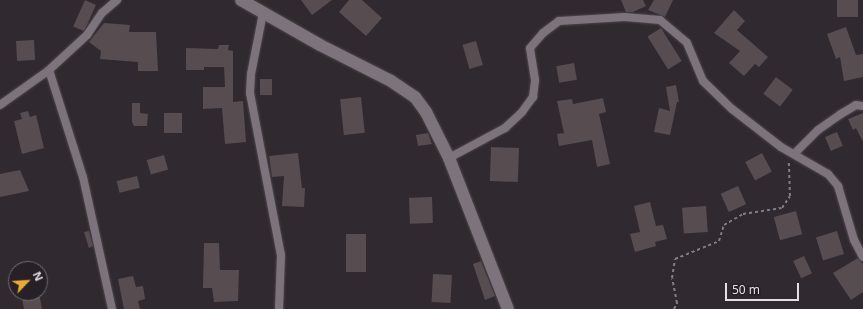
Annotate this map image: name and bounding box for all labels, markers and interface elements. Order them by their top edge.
north arrow [8,261,48,301]
text: N [30,269,47,283]
scale bar [727,275,801,301]
text: 50 m [732,281,760,298]

